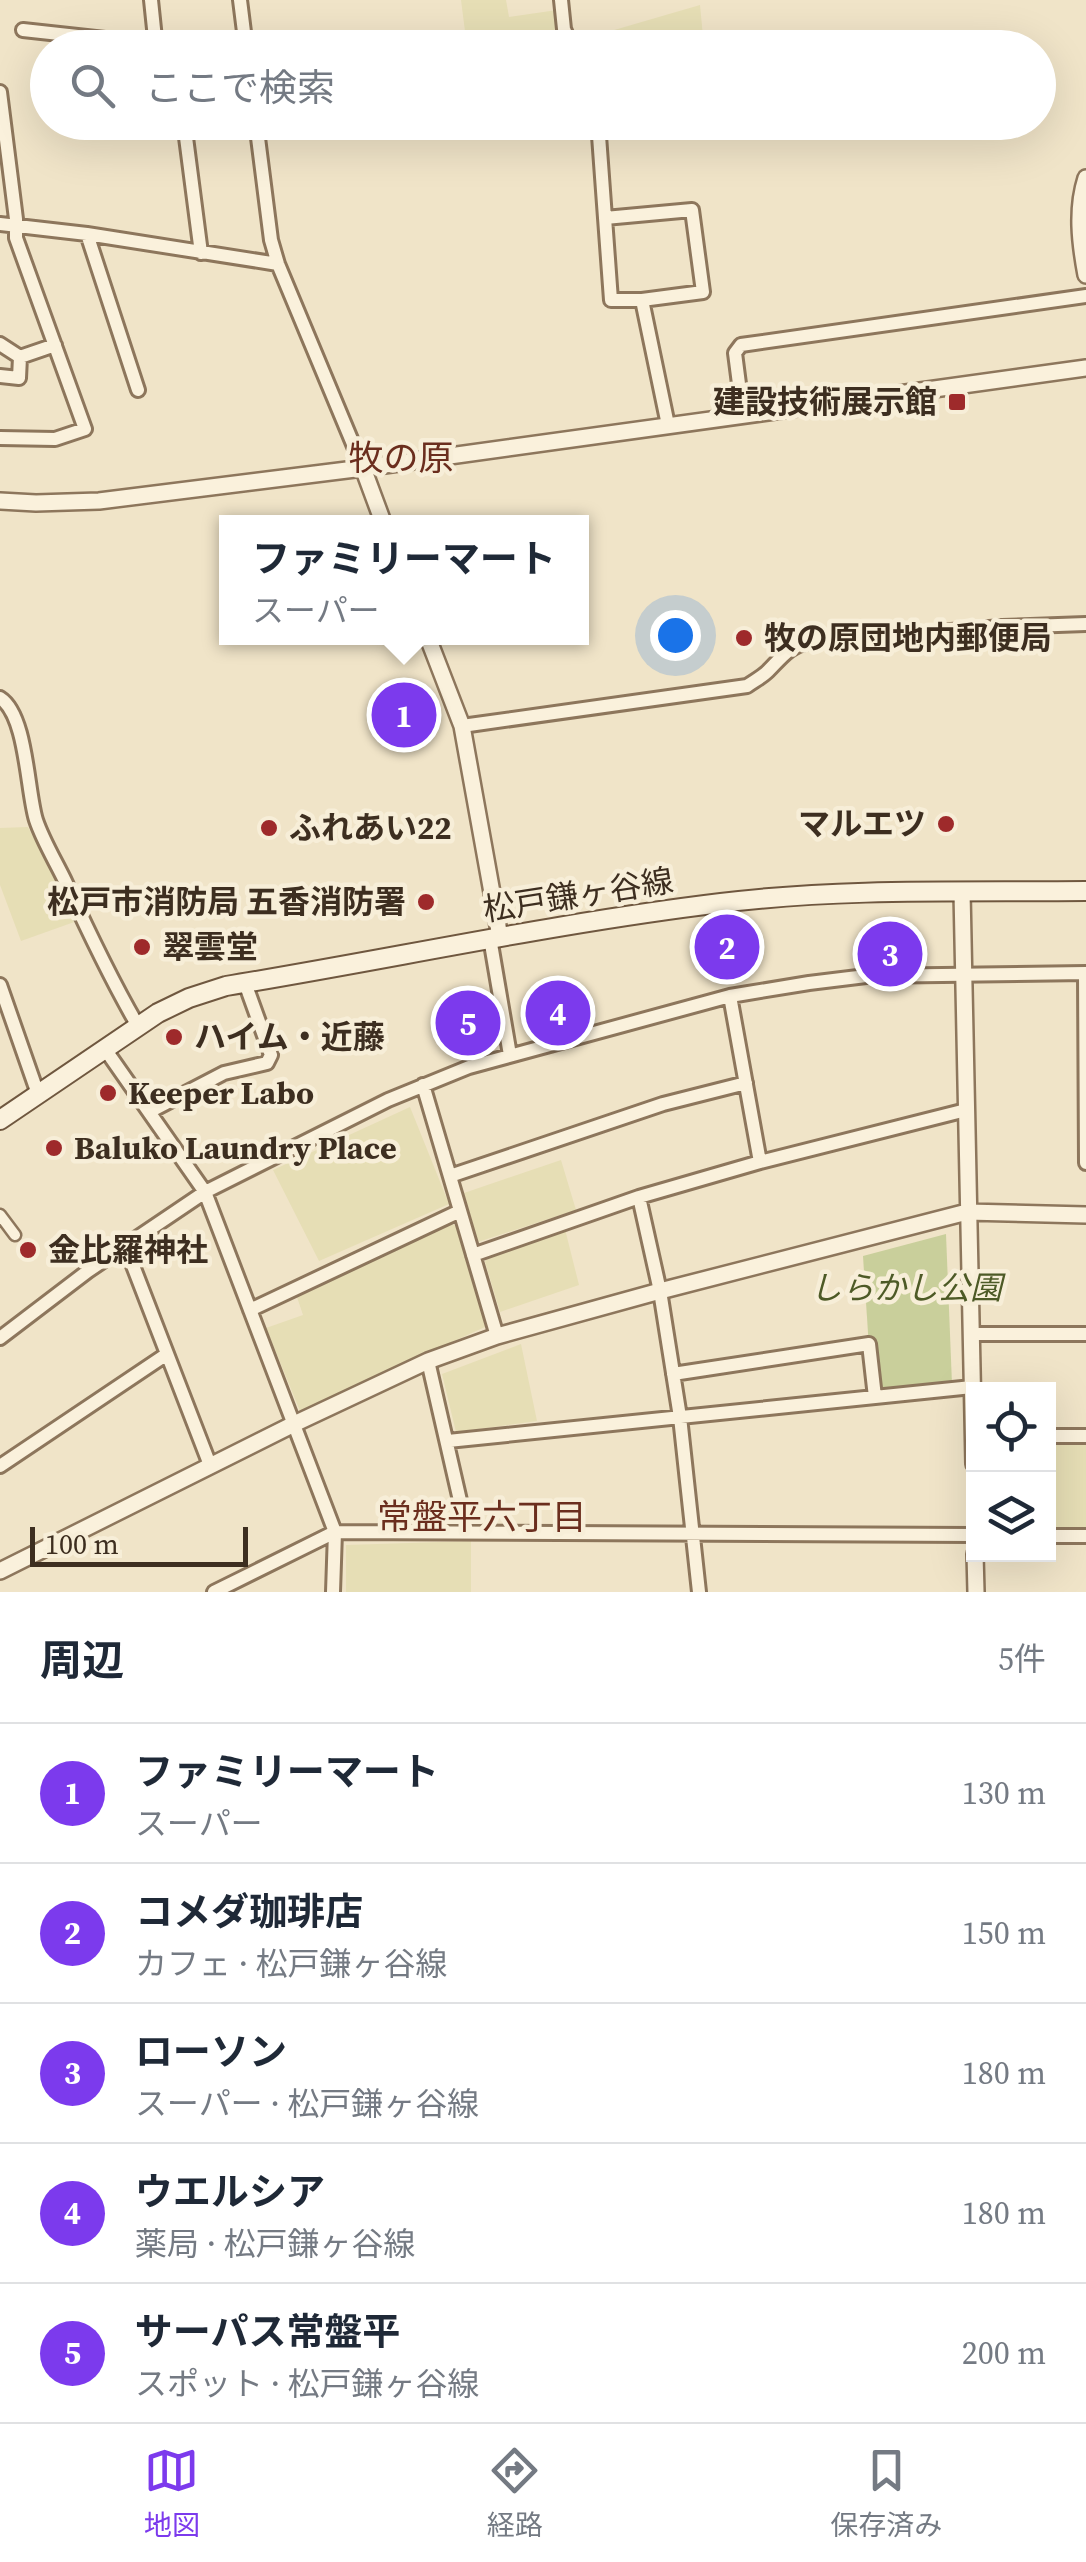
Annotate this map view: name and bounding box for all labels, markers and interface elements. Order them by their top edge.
search box [30,30,1056,140]
icon: search [65,58,120,113]
text: ここで検索 [145,62,335,114]
place label: 建設技術展示館 [713,380,937,424]
marker: 建設技術展示館 [946,391,968,413]
district label: 牧の原 [348,434,454,482]
popup [219,515,589,645]
text: ファミリーマート [252,533,556,585]
text: スーパー [252,589,380,633]
your location [650,610,701,661]
place label: 牧の原団地内郵便局 [764,616,1052,660]
marker: 牧の原団地内郵便局 [733,627,755,649]
pin: 1 [372,678,436,752]
place label: マルエツ [798,802,926,846]
place label: ふれあい22 [289,806,452,850]
marker: マルエツ [935,813,957,835]
marker: ふれあい22 [258,817,280,839]
street label: 松戸鎌ヶ谷線 [480,858,676,932]
place label: 松戸市消防局 五香消防署 [47,880,406,924]
marker: 松戸市消防局 五香消防署 [415,891,437,913]
pin: 2 [694,910,760,984]
pin: 3 [858,916,922,992]
place label: 翠雲堂 [162,925,258,969]
marker: 翠雲堂 [131,936,153,958]
pin: 4 [526,976,590,1050]
pin: 5 [436,986,500,1060]
place label: ハイム・近藤 [194,1015,385,1059]
marker: ハイム・近藤 [163,1026,185,1048]
place label: Keeper Labo [128,1071,314,1115]
marker: Keeper Labo [97,1082,119,1104]
place label: Baluko Laundry Place [74,1126,397,1170]
marker: Baluko Laundry Place [43,1137,65,1159]
place label: 金比羅神社 [48,1228,208,1272]
marker: 金比羅神社 [17,1239,39,1261]
park label: しらかし公園 [810,1266,1006,1310]
map controls [966,1382,1056,1562]
button: locate [966,1382,1056,1472]
button: layers [966,1472,1056,1562]
district label: 常盤平六丁目 [377,1493,587,1541]
scale bar [30,1522,248,1566]
text: 100 m [45,1525,119,1563]
text: 周辺 [40,1631,124,1689]
text: 5件 [998,1637,1046,1681]
text: ファミリーマート [135,1746,439,1798]
text: 1 [64,1771,81,1815]
text: 130 m [962,1771,1046,1815]
text: スーパー [135,1802,263,1846]
text: コメダ珈琲店 [135,1886,363,1938]
text: 2 [64,1911,81,1955]
text: 150 m [962,1911,1046,1955]
text: カフェ · 松戸鎌ヶ谷線 [135,1942,448,1986]
text: ローソン [135,2026,287,2078]
text: 3 [64,2051,81,2095]
text: 180 m [962,2051,1046,2095]
text: スーパー · 松戸鎌ヶ谷線 [135,2082,479,2126]
text: ウエルシア [135,2166,325,2218]
text: 4 [64,2191,81,2235]
text: 180 m [962,2191,1046,2235]
text: 薬局 · 松戸鎌ヶ谷線 [135,2222,416,2266]
text: サーパス常盤平 [135,2306,401,2358]
text: 5 [64,2331,81,2375]
text: 200 m [962,2331,1046,2375]
text: スポット · 松戸鎌ヶ谷線 [135,2362,480,2406]
tab: 地図 [144,2443,200,2544]
tab: 経路 [487,2443,543,2544]
tab: 保存済み [830,2443,942,2544]

